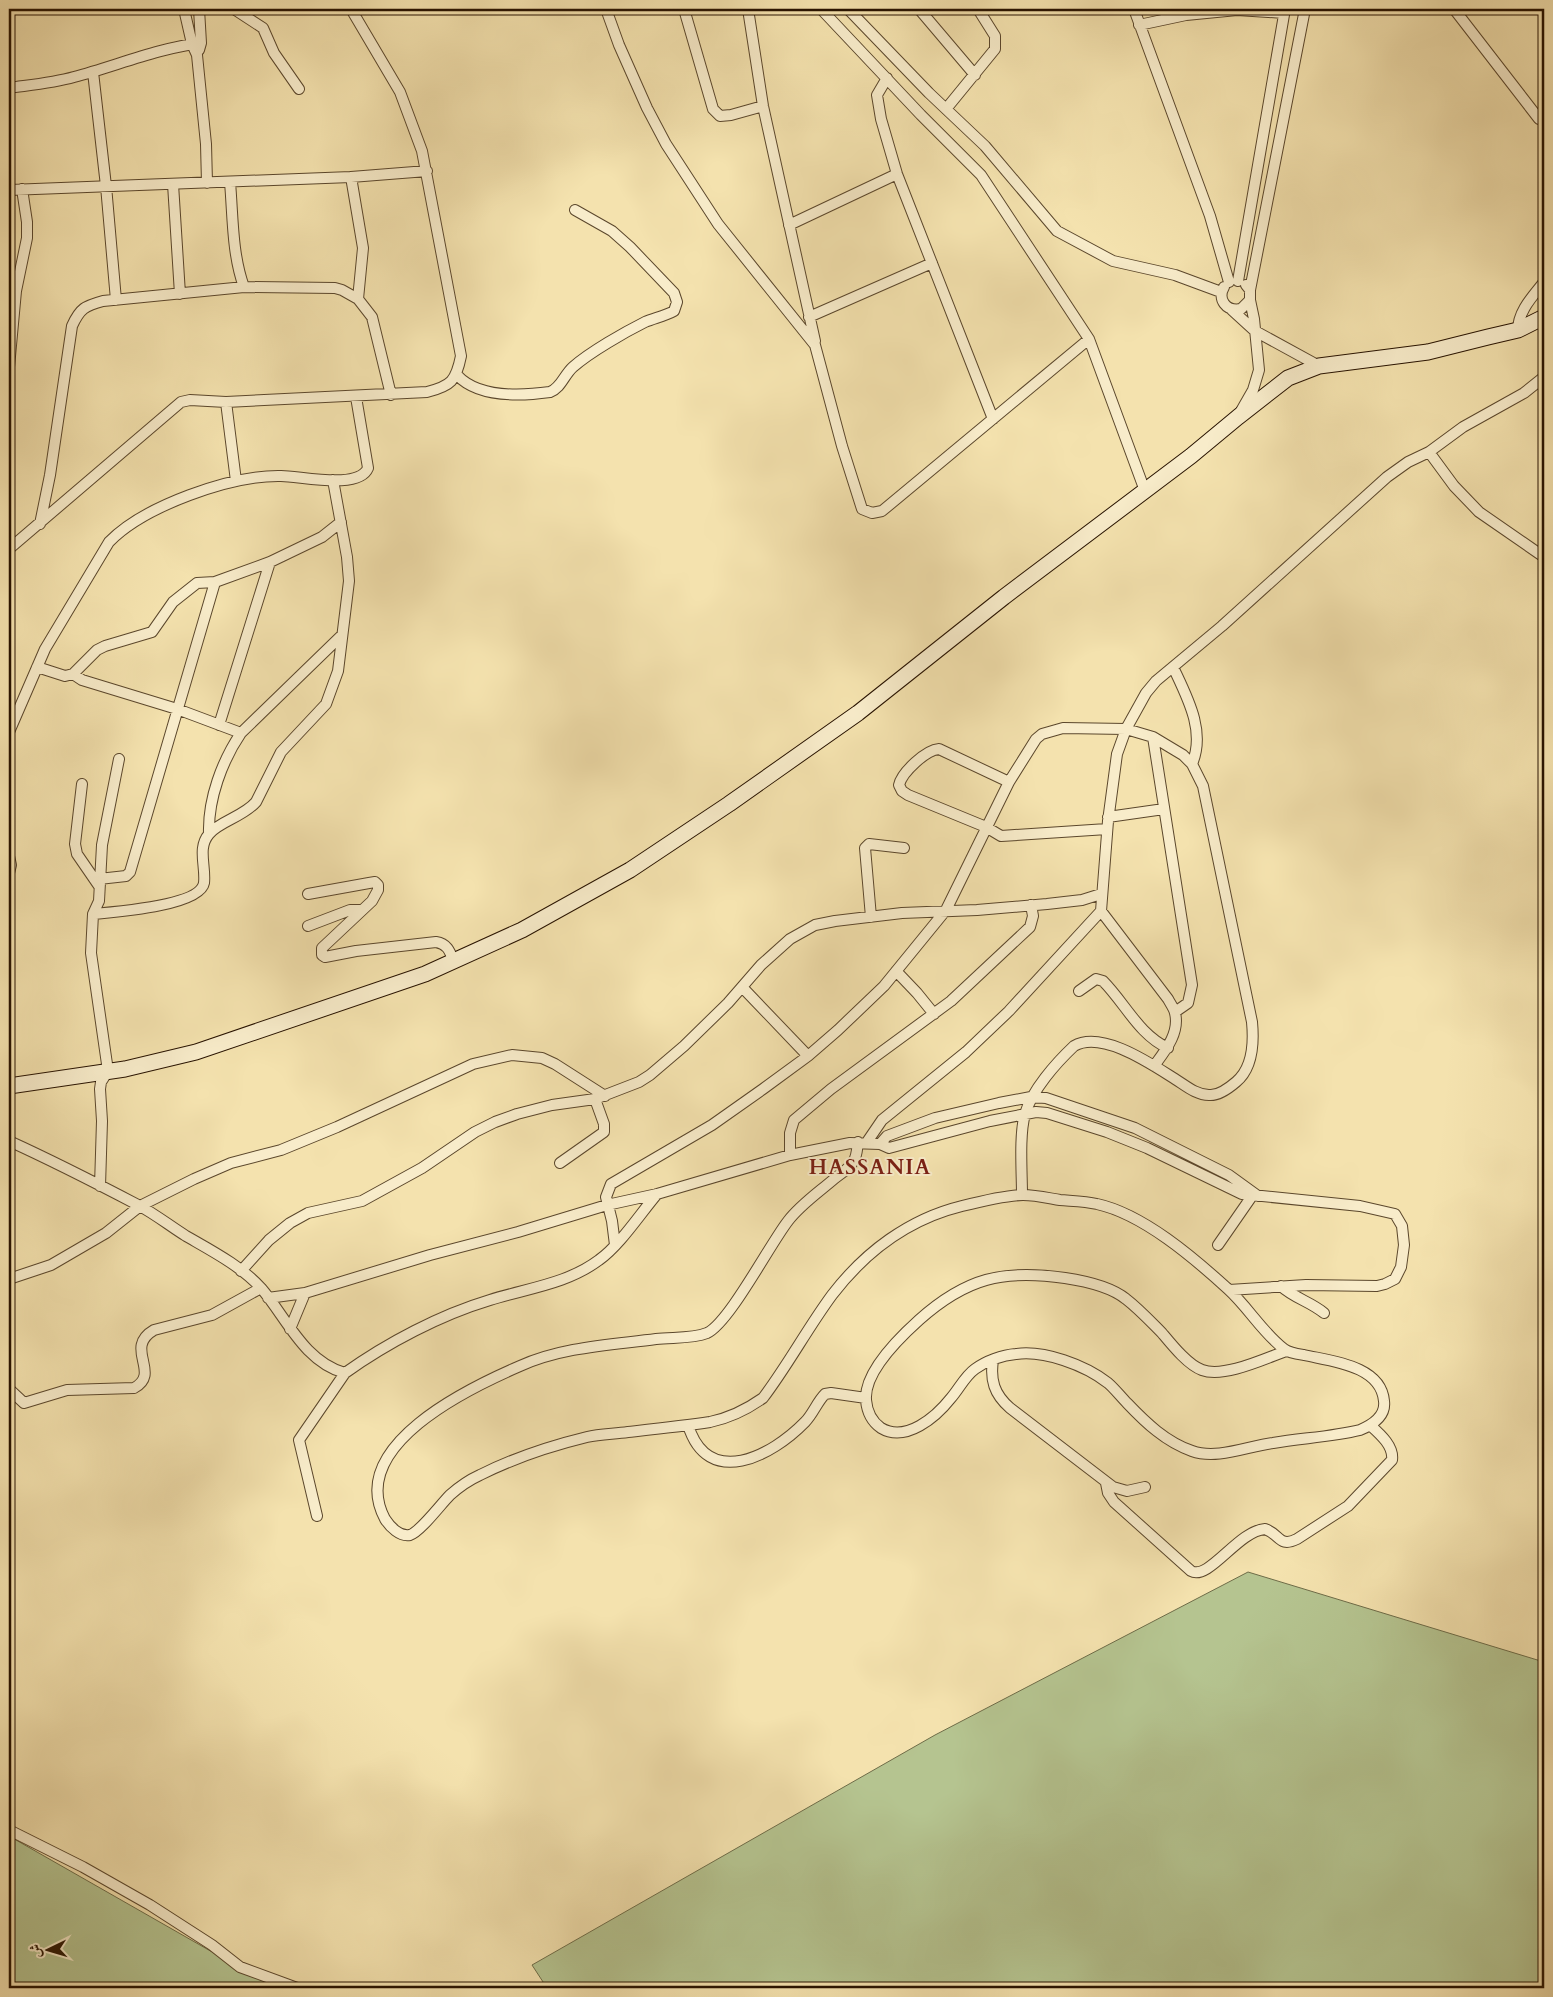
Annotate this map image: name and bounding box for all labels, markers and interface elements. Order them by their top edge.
district label: HASSANIA [809,1153,931,1182]
north arrow [22,1924,72,1974]
text: ش [25,1943,46,1959]

